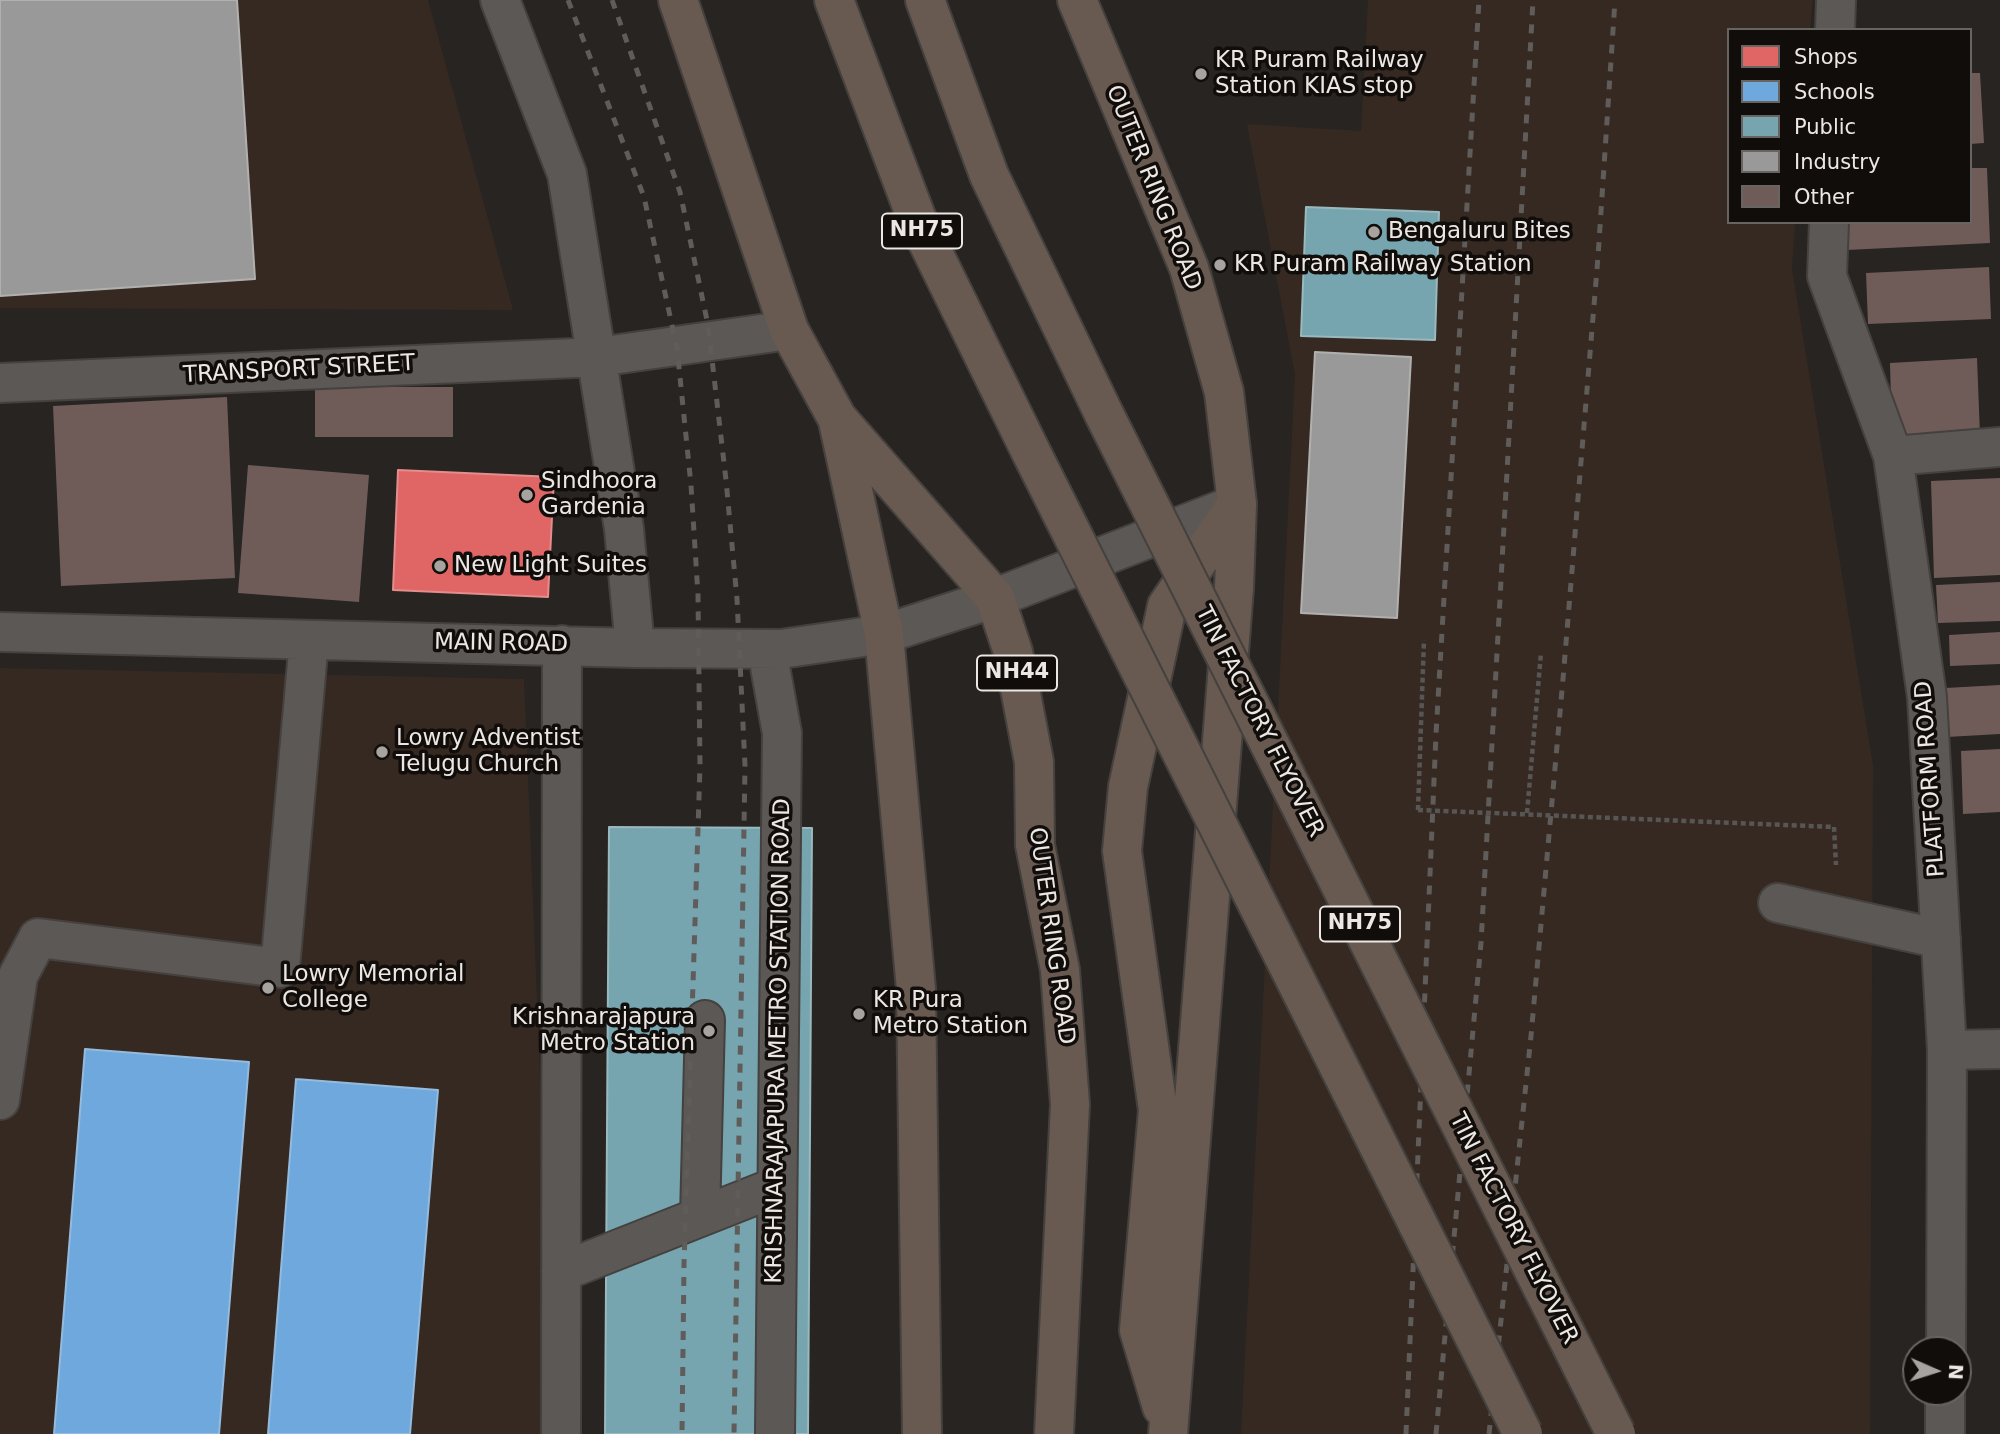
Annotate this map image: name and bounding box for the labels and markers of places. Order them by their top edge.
place label: KR Puram Railway Station KIAS stop [1215,47,1424,101]
marker: KR Puram Railway Station KIAS stop [1193,66,1209,82]
place label: Bengaluru Bites [1388,218,1571,246]
marker: Bengaluru Bites [1366,224,1382,240]
place label: KR Puram Railway Station [1234,251,1532,279]
marker: KR Puram Railway Station [1212,257,1228,273]
place label: Sindhoora Gardenia [541,468,657,522]
marker: Sindhoora Gardenia [519,487,535,503]
place label: New Light Suites [454,552,647,580]
marker: New Light Suites [432,558,448,574]
place label: Lowry Adventist Telugu Church [396,725,580,779]
marker: Lowry Adventist Telugu Church [374,744,390,760]
place label: Lowry Memorial College [282,961,464,1015]
marker: Lowry Memorial College [260,980,276,996]
place label: KR Pura Metro Station [873,987,1028,1041]
place label: Krishnarajapura Metro Station [512,1004,695,1058]
marker: KR Pura Metro Station [851,1006,867,1022]
marker: Krishnarajapura Metro Station [701,1023,717,1039]

